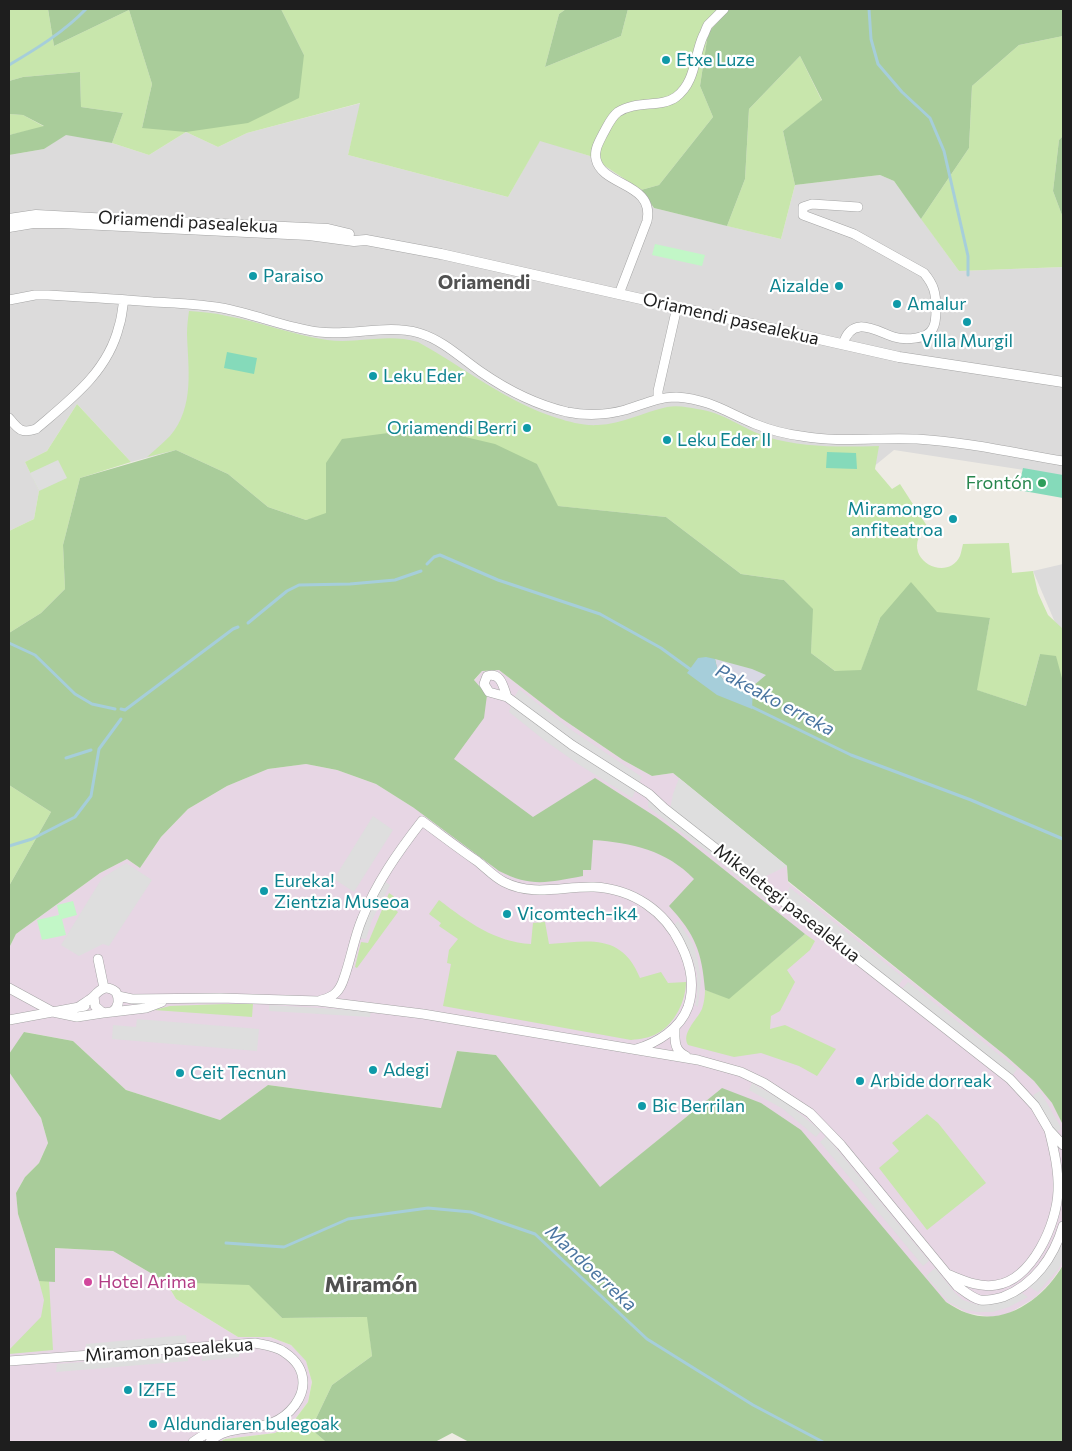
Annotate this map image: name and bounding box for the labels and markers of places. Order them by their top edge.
place label: Etxe Luze [676,49,755,71]
marker: Etxe Luze [660,54,672,66]
place label: Paraiso [263,265,324,287]
marker: Paraiso [247,270,259,282]
place label: Aizalde [769,275,829,297]
marker: Aizalde [833,280,845,292]
place label: Amalur [907,293,966,315]
marker: Amalur [891,298,903,310]
marker: Villa Murgil [961,316,973,328]
place label: Villa Murgil [921,330,1013,352]
place label: Leku Eder [383,365,464,387]
marker: Leku Eder [367,370,379,382]
place label: Oriamendi Berri [387,417,517,439]
marker: Oriamendi Berri [521,422,533,434]
place label: Leku Eder II [677,429,771,451]
marker: Leku Eder II [661,434,673,446]
place label: Frontón [966,472,1032,494]
marker: Frontón [1036,477,1048,489]
place label: Miramongo anfiteatroa [848,498,943,540]
marker: Miramongo anfiteatroa [947,513,959,525]
place label: Eureka! Zientzia Museoa [274,870,409,912]
marker: Eureka! Zientzia Museoa [258,885,270,897]
place label: Vicomtech-ik4 [517,903,638,925]
marker: Vicomtech-ik4 [501,908,513,920]
place label: Adegi [383,1059,429,1081]
place label: Ceit Tecnun [190,1062,287,1084]
marker: Adegi [367,1064,379,1076]
marker: Ceit Tecnun [174,1067,186,1079]
place label: Arbide dorreak [870,1070,992,1092]
marker: Arbide dorreak [854,1075,866,1087]
place label: Bic Berrilan [652,1095,745,1117]
marker: Bic Berrilan [636,1100,648,1112]
place label: Hotel Arima [98,1271,196,1293]
marker: Hotel Arima [82,1276,94,1288]
place label: IZFE [138,1379,176,1401]
marker: IZFE [122,1384,134,1396]
place label: Aldundiaren bulegoak [163,1413,340,1435]
marker: Aldundiaren bulegoak [147,1418,159,1430]

